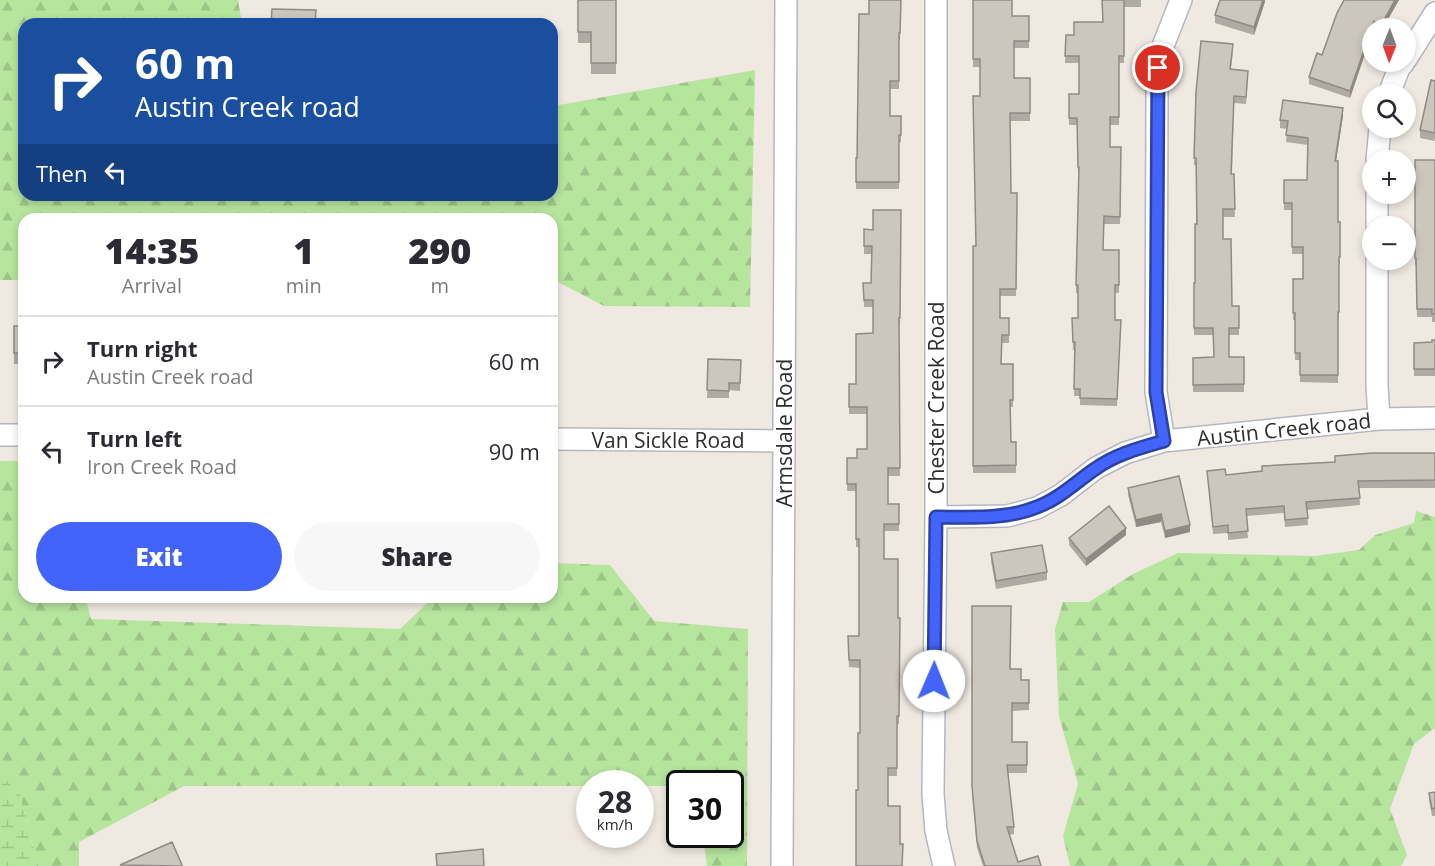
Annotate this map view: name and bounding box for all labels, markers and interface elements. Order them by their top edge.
north arrow [1362,18,1416,72]
map controls [1362,18,1416,270]
text: 60 m [135,34,235,91]
icon: right [36,42,114,120]
pin [1132,42,1183,93]
icon: arrive [1141,51,1174,84]
button: search [1362,84,1416,138]
text: Austin Creek road [135,88,360,125]
button: + [1362,150,1416,204]
icon: left [99,156,132,189]
text: Then [36,158,87,188]
button: − [1362,216,1416,270]
text: 14:35 [105,226,199,275]
text: 1 [293,226,314,275]
text: 290 [408,226,471,275]
text: Arrival [122,272,182,299]
text: min [286,272,322,299]
text: m [431,272,449,299]
street label: Chester Creek Road [922,301,950,495]
text: Turn right [87,333,198,363]
icon: right [36,345,69,378]
text: 60 m [489,346,540,376]
street label: Armsdale Road [770,359,798,507]
text: Austin Creek road [87,363,254,390]
street label: Austin Creek road [1196,406,1372,452]
text: Turn left [87,423,182,453]
street label: Van Sickle Road [591,426,745,454]
icon: left [36,435,69,468]
text: 90 m [489,436,540,466]
text: Iron Creek Road [87,453,237,480]
button: Exit [36,522,282,591]
button: Share [294,522,540,591]
position arrow [902,649,966,713]
speed limit sign: 30 [666,770,744,848]
text: 28 [598,781,632,822]
text: km/h [597,814,633,834]

